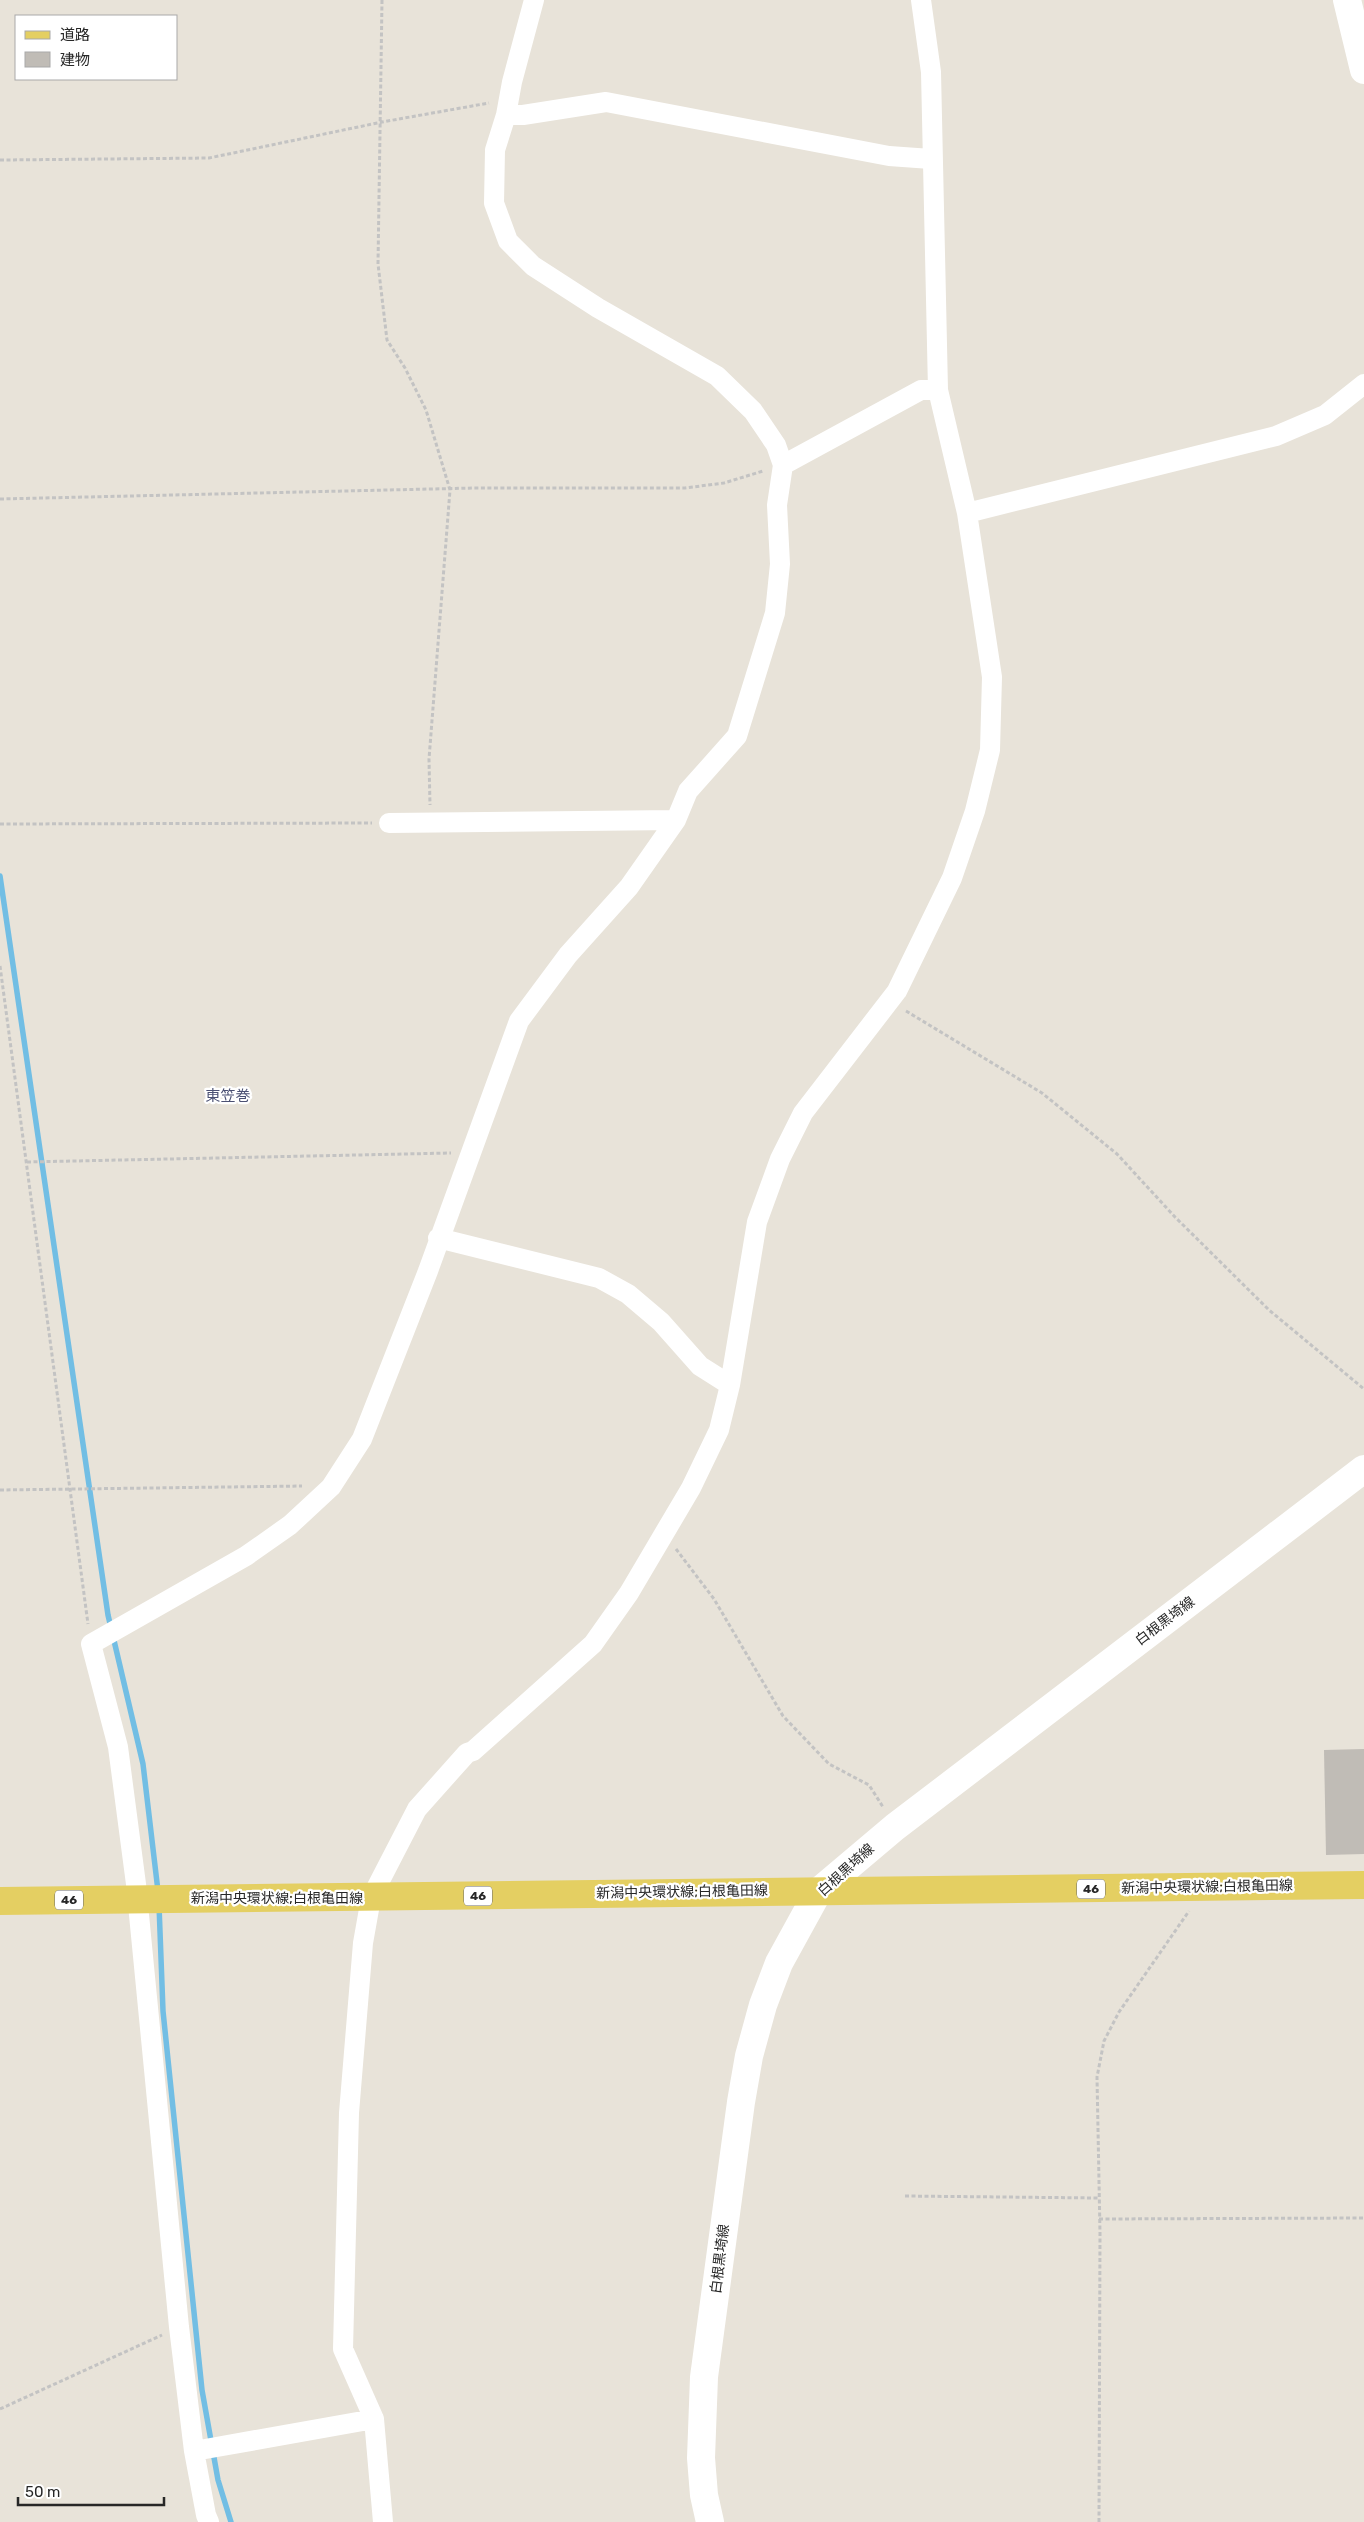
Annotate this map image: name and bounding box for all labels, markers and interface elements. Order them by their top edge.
legend [15,15,178,80]
text: 道路 [60,26,90,44]
text: 建物 [60,51,90,69]
district label: 東笠巻 [205,1087,251,1105]
street label: 白根黒埼線 [1132,1593,1198,1649]
street label: 白根黒埼線 [814,1840,878,1900]
street label: 新潟中央環状線;白根亀田線 [1121,1877,1293,1897]
road number: 46 [1077,1880,1105,1898]
street label: 新潟中央環状線;白根亀田線 [596,1882,768,1902]
road number: 46 [464,1886,492,1905]
road number: 46 [55,1890,83,1910]
street label: 新潟中央環状線;白根亀田線 [191,1890,363,1907]
street label: 白根黒埼線 [707,2223,733,2295]
scale bar [18,2474,164,2506]
text: 50 m [25,2483,60,2501]

